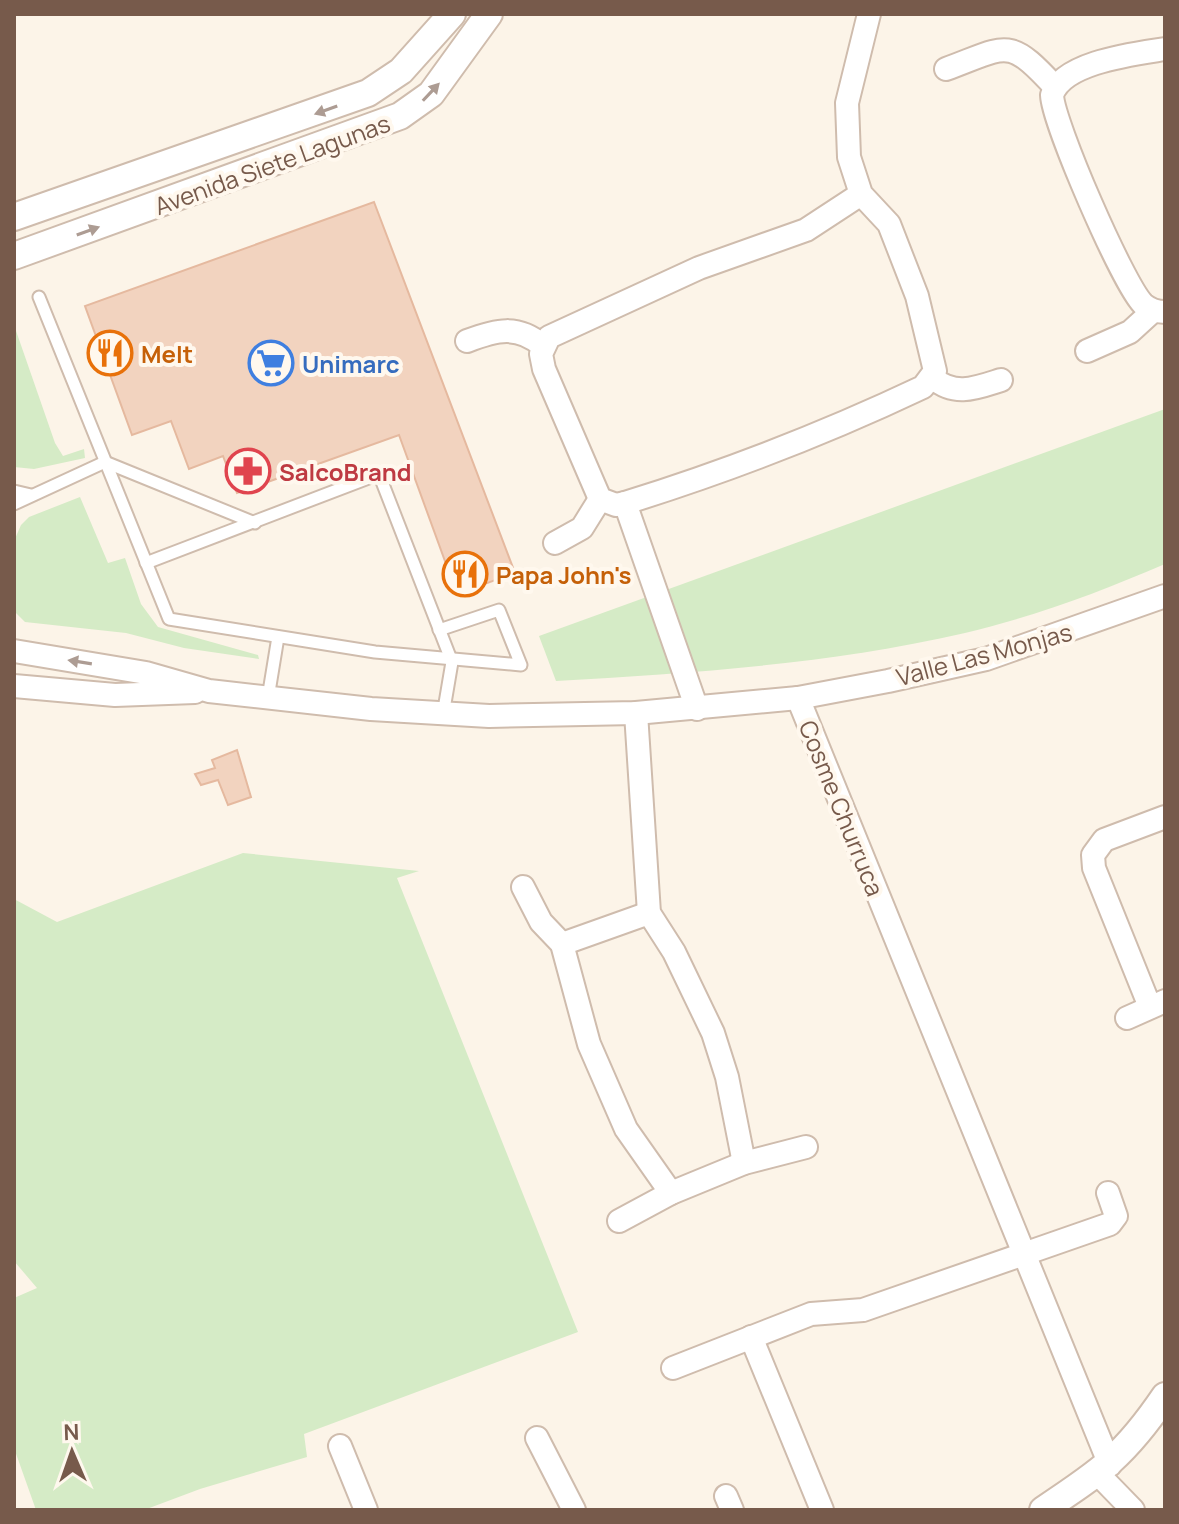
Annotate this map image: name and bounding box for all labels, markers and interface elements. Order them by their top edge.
one-way arrow [421,83,439,102]
one-way arrow [314,104,338,117]
street label: Avenida Siete Lagunas [150,106,394,222]
one-way arrow [76,224,100,237]
restaurant icon: Melt [86,329,134,377]
place label: Melt [141,337,193,370]
supermarket icon: Unimarc [247,339,295,387]
place label: Unimarc [302,347,400,380]
pharmacy icon: SalcoBrand [224,447,272,495]
place label: SalcoBrand [279,455,412,488]
restaurant icon: Papa John's [441,550,489,598]
place label: Papa John's [496,558,631,591]
street label: Valle Las Monjas [893,615,1075,693]
one-way arrow [67,655,92,668]
street label: Cosme Churruca [792,715,892,901]
north arrow [32,1412,112,1492]
text: N [63,1417,80,1447]

